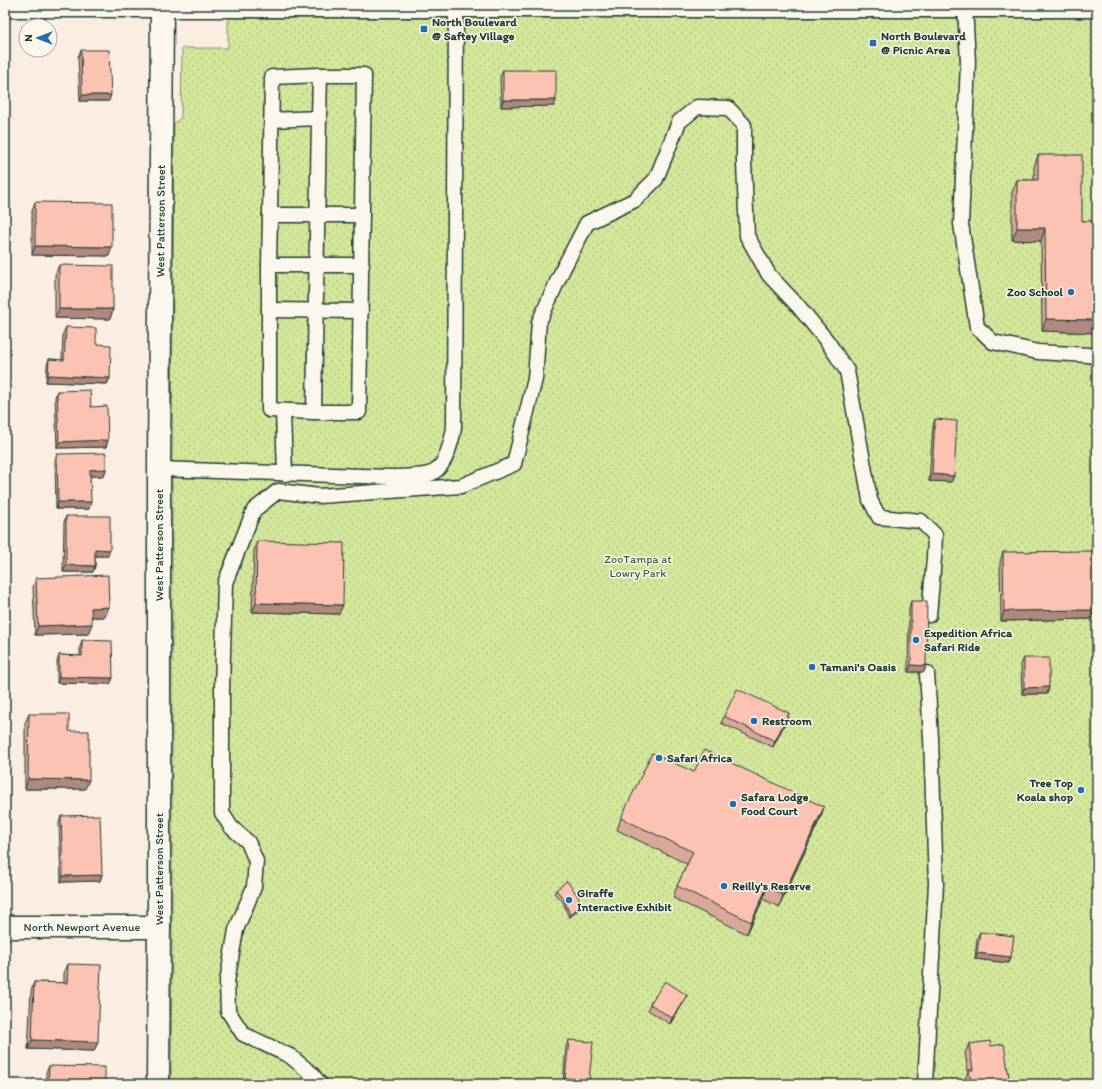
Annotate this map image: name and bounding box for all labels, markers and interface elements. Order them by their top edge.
place label: North Boulevard @ Saftey Village [432,15,517,44]
north arrow [18,18,58,58]
marker: North Boulevard @ Saftey Village [419,24,429,34]
place label: North Boulevard @ Picnic Area [881,29,966,57]
text: N [22,34,35,42]
marker: North Boulevard @ Picnic Area [868,38,878,48]
street label: West Patterson Street [153,164,168,277]
place label: Zoo School [1007,285,1064,299]
marker: Zoo School [1066,287,1076,297]
street label: West Patterson Street [152,488,166,601]
park label: ZooTampa at Lowry Park [604,552,672,580]
place label: Expedition Africa Safari Ride [924,626,1013,654]
marker: Expedition Africa Safari Ride [911,635,921,645]
place label: Tamani's Oasis [819,660,897,674]
marker: Tamani's Oasis [807,662,817,672]
place label: Restroom [762,714,813,728]
marker: Restroom [749,716,759,726]
place label: Safari Africa [667,751,732,765]
marker: Safari Africa [654,753,664,763]
place label: Tree Top Koala shop [1017,776,1074,805]
marker: Tree Top Koala shop [1076,785,1086,795]
place label: Safara Lodge Food Court [741,790,809,818]
marker: Safara Lodge Food Court [728,799,738,809]
street label: West Patterson Street [152,812,166,925]
place label: Reilly's Reserve [732,879,811,894]
marker: Reilly's Reserve [719,881,729,891]
place label: Giraffe Interactive Exhibit [577,886,672,914]
marker: Giraffe Interactive Exhibit [564,895,574,905]
street label: North Newport Avenue [24,920,141,934]

